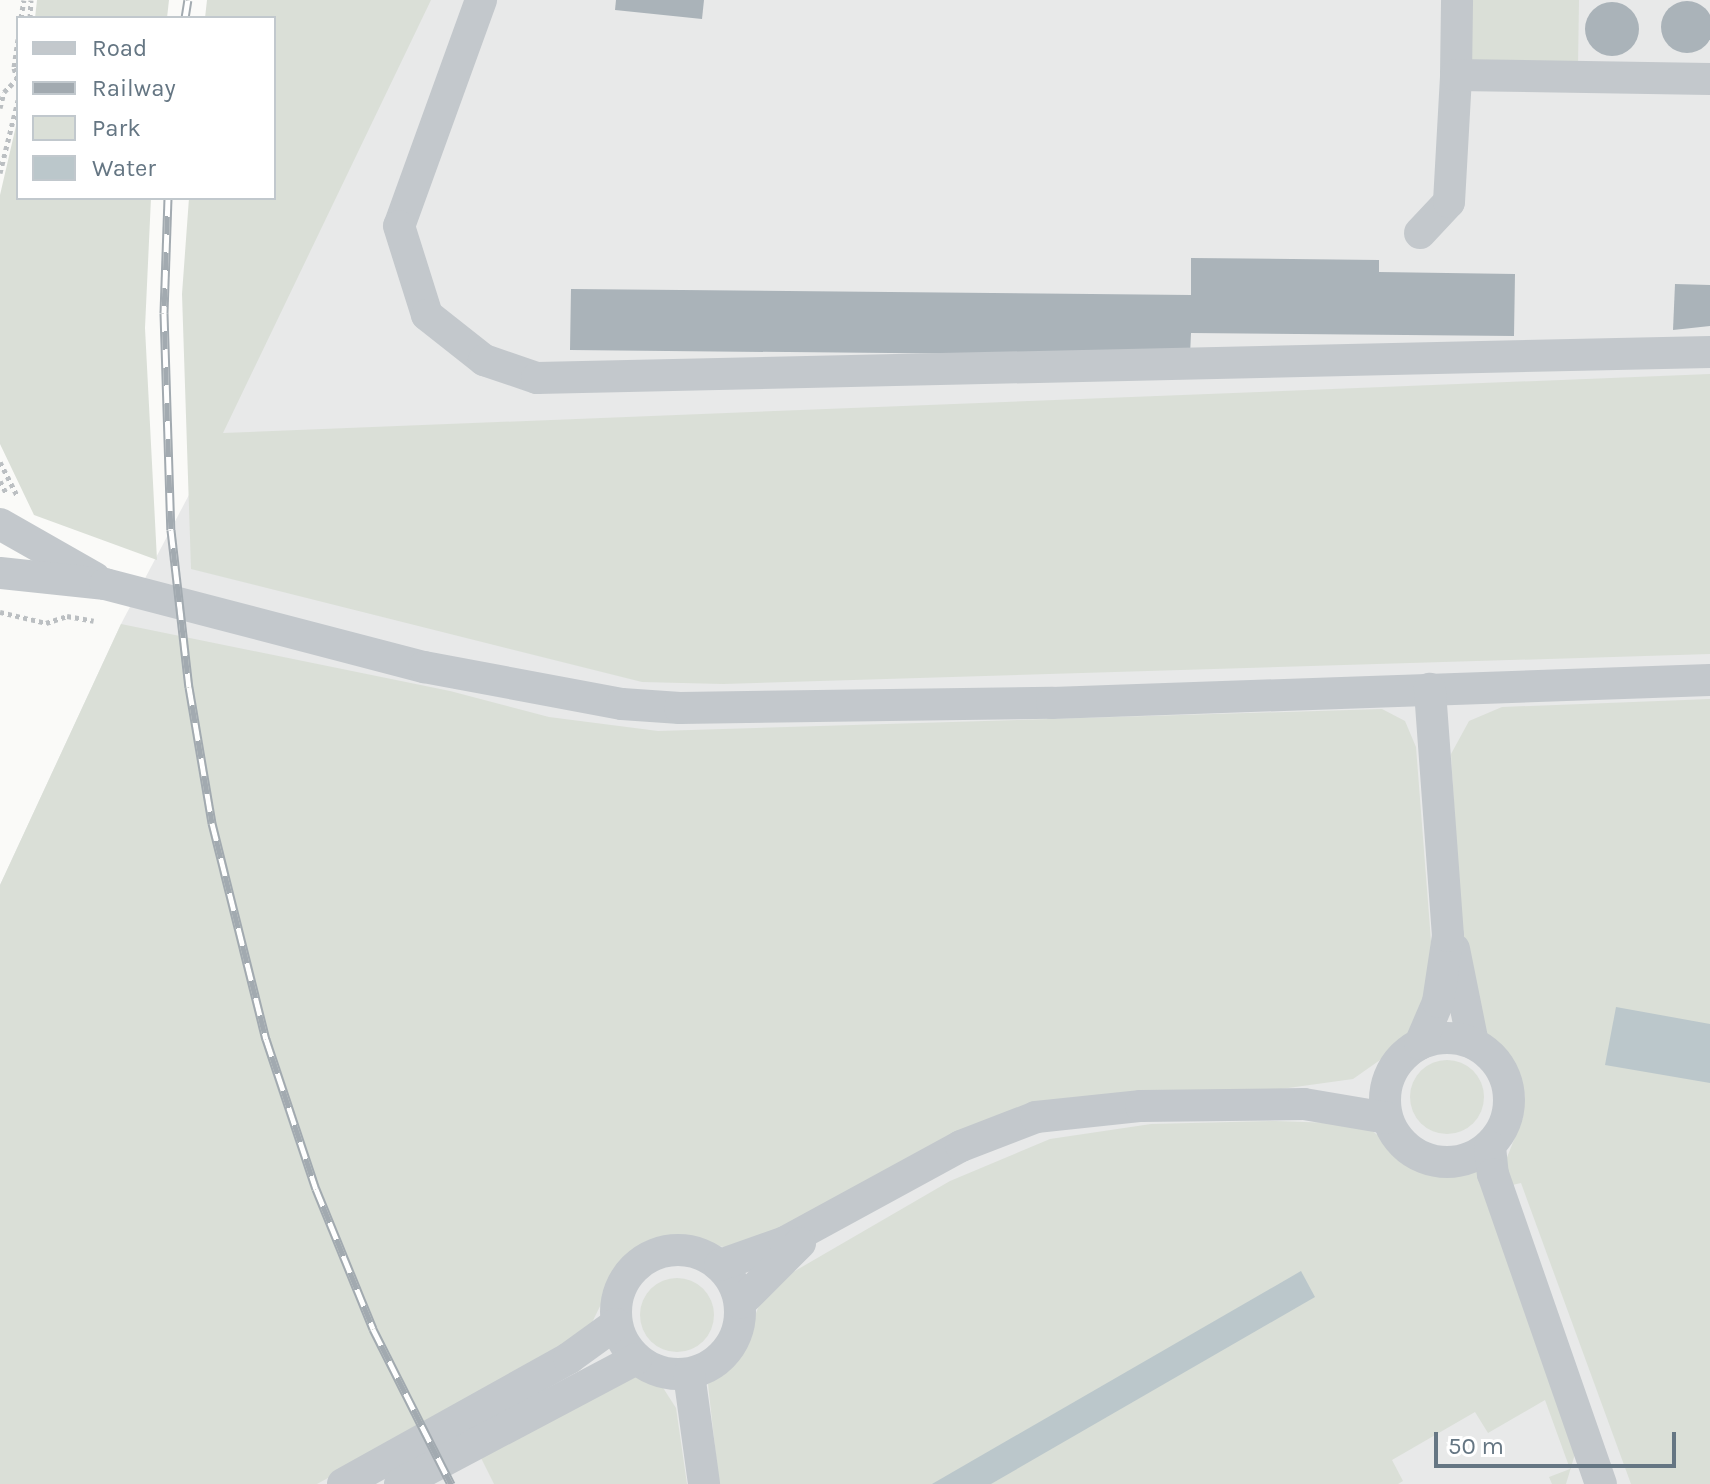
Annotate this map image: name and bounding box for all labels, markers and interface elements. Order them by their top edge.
legend [16,16,276,200]
text: Road [92,34,147,62]
text: Railway [92,74,176,102]
text: Park [92,114,141,142]
text: Water [92,154,156,182]
scale bar [1438,1416,1680,1466]
text: 50 m [1448,1432,1504,1460]

